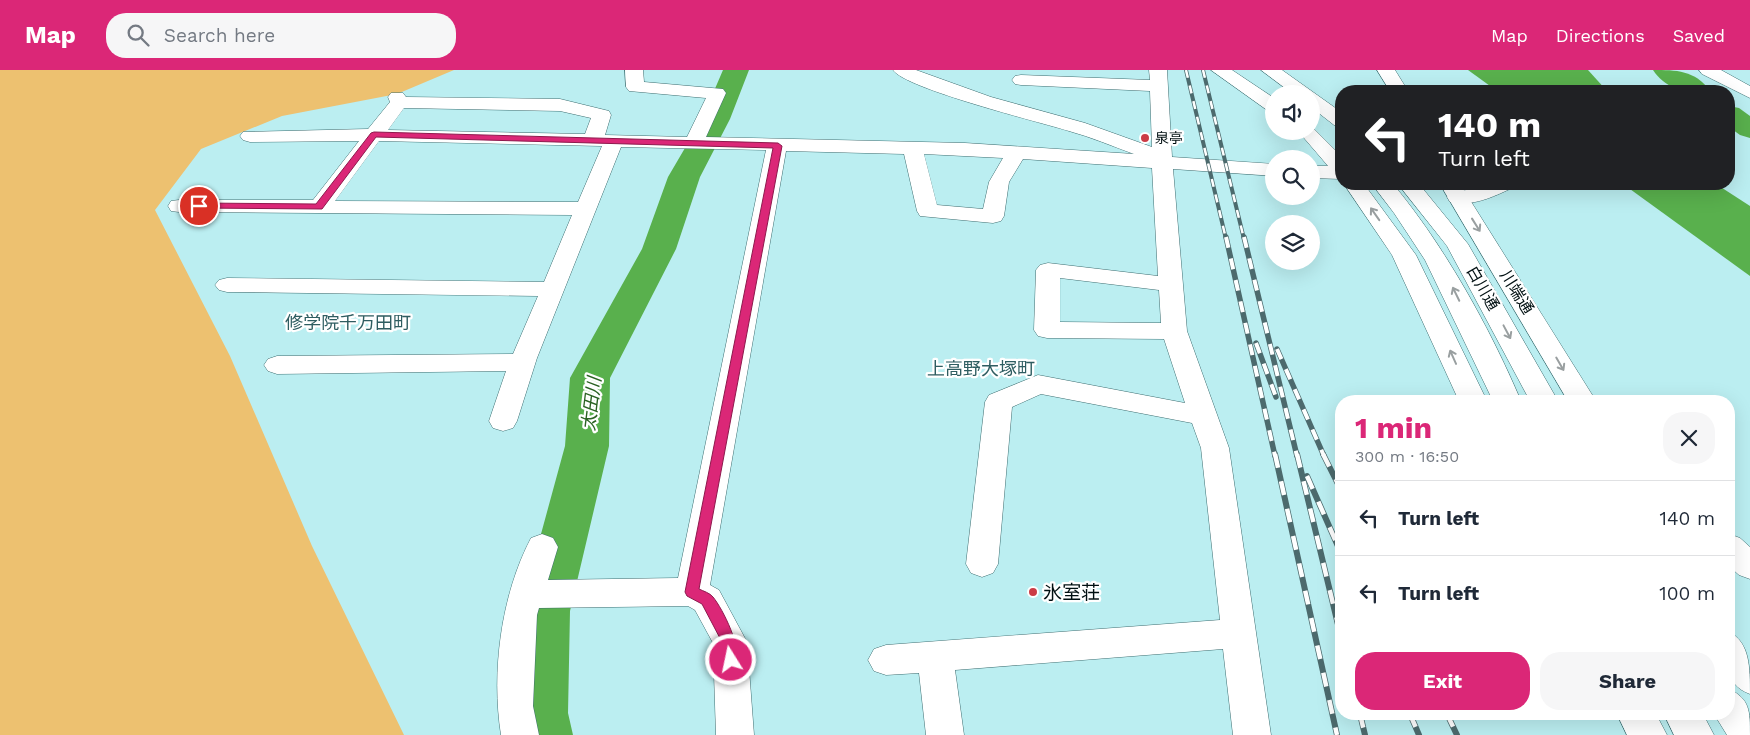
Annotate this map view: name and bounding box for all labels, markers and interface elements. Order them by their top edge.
search box [106,13,456,58]
text: Map [25,21,76,49]
icon: search [124,21,152,49]
text: Search here [164,24,275,47]
text: Map [1491,25,1528,46]
text: Directions [1556,25,1645,46]
text: Saved [1673,25,1725,46]
map controls [1265,85,1320,270]
button: sound [1265,85,1320,140]
text: 140 m [1438,104,1541,146]
icon: left [1355,105,1420,170]
place label: 泉亭 [1155,130,1183,146]
marker: 泉亭 [1139,132,1151,144]
text: Turn left [1438,146,1530,171]
button: search [1265,150,1320,205]
pin [178,185,220,227]
icon: arrive [185,192,213,220]
one-way arrow [1370,208,1381,221]
button: layers [1265,215,1320,270]
one-way arrow [1471,218,1481,232]
street label: 白川通 [1463,262,1503,314]
street label: 川端通 [1496,267,1538,317]
one-way arrow [1450,287,1460,302]
district label: 修学院千万田町 [285,312,411,333]
one-way arrow [1503,324,1512,339]
one-way arrow [1447,350,1457,365]
one-way arrow [1555,357,1565,372]
district label: 上高野大塚町 [927,358,1035,379]
water label: 太田川 [577,374,605,432]
text: 1 min [1355,410,1432,445]
button: close [1663,412,1715,464]
text: 300 m · 16:50 [1355,447,1459,466]
icon: left [1355,504,1383,532]
text: Turn left [1398,507,1479,530]
text: 140 m [1660,507,1715,530]
icon: left [1355,579,1383,607]
place label: 氷室荘 [1043,581,1100,604]
text: Turn left [1398,582,1479,605]
text: 100 m [1659,582,1715,605]
marker: 氷室荘 [1027,586,1039,598]
position arrow [704,633,756,685]
button: Exit [1355,652,1530,710]
button: Share [1540,652,1715,710]

